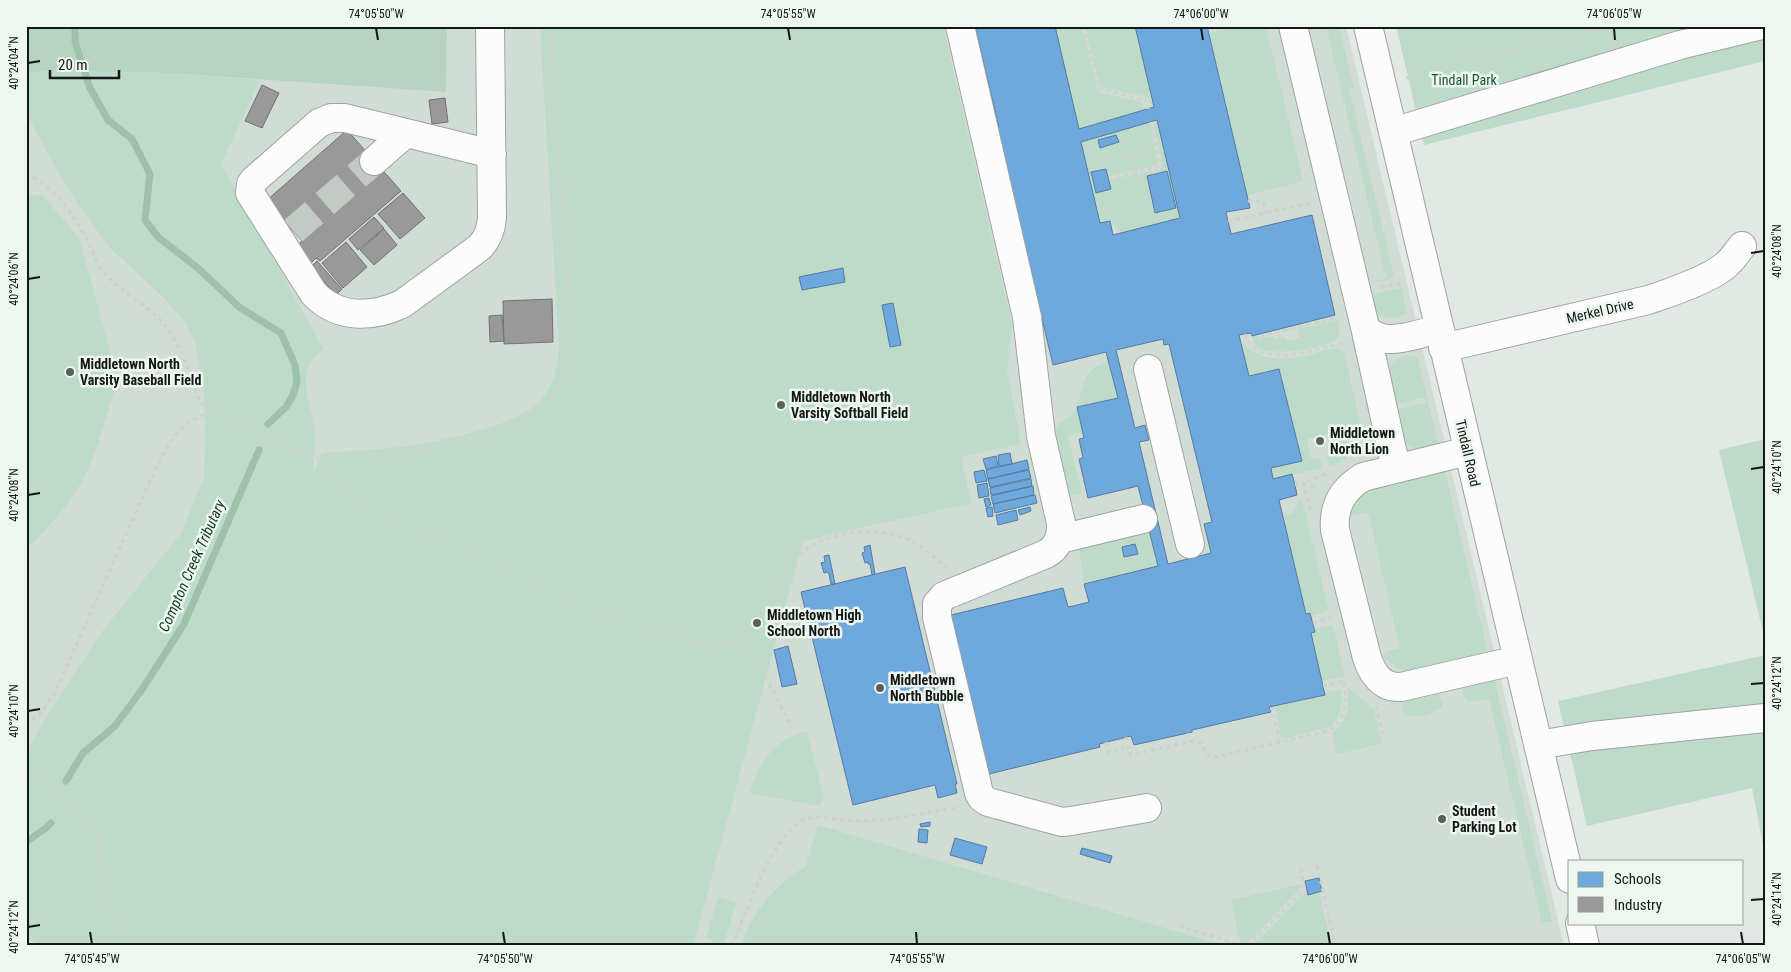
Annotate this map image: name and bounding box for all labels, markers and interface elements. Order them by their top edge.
text: 74°05'50"W [348,7,404,21]
text: 74°05'55"W [760,7,816,21]
text: 74°06'00"W [1173,7,1229,21]
text: 74°06'05"W [1586,7,1642,21]
text: 40°24'04"N [7,36,21,90]
scale bar [50,48,119,80]
text: 20 m [58,56,88,74]
park label: Tindall Park [1431,72,1497,88]
text: 40°24'08"N [1770,224,1784,278]
text: 40°24'06"N [7,252,21,306]
street label: Merkel Drive [1565,295,1636,326]
place label: Middletown North Varsity Baseball Field [80,356,201,388]
marker: Middletown North Varsity Baseball Field [64,366,76,378]
place label: Middletown North Varsity Softball Field [791,389,908,421]
marker: Middletown North Varsity Softball Field [775,399,787,411]
street label: Tindall Road [1452,418,1484,488]
place label: Middletown North Lion [1330,425,1395,457]
marker: Middletown North Lion [1314,435,1326,447]
text: 40°24'10"N [1770,440,1784,494]
text: 40°24'08"N [7,468,21,522]
water label: Compton Creek Tributary [155,496,230,635]
place label: Middletown High School North [767,607,861,639]
marker: Middletown High School North [751,617,763,629]
text: 40°24'12"N [1770,656,1784,710]
place label: Middletown North Bubble [890,672,964,704]
marker: Middletown North Bubble [874,682,886,694]
text: 40°24'10"N [7,684,21,738]
place label: Student Parking Lot [1452,803,1516,835]
marker: Student Parking Lot [1436,813,1448,825]
legend [1568,860,1744,924]
text: Schools [1614,870,1661,888]
text: 40°24'14"N [1770,872,1784,926]
text: Industry [1614,896,1662,914]
text: 40°24'12"N [7,900,21,954]
text: 74°05'45"W [64,952,120,966]
text: 74°05'50"W [477,952,533,966]
text: 74°05'55"W [889,952,945,966]
text: 74°06'00"W [1302,952,1358,966]
text: 74°06'05"W [1715,952,1771,966]

